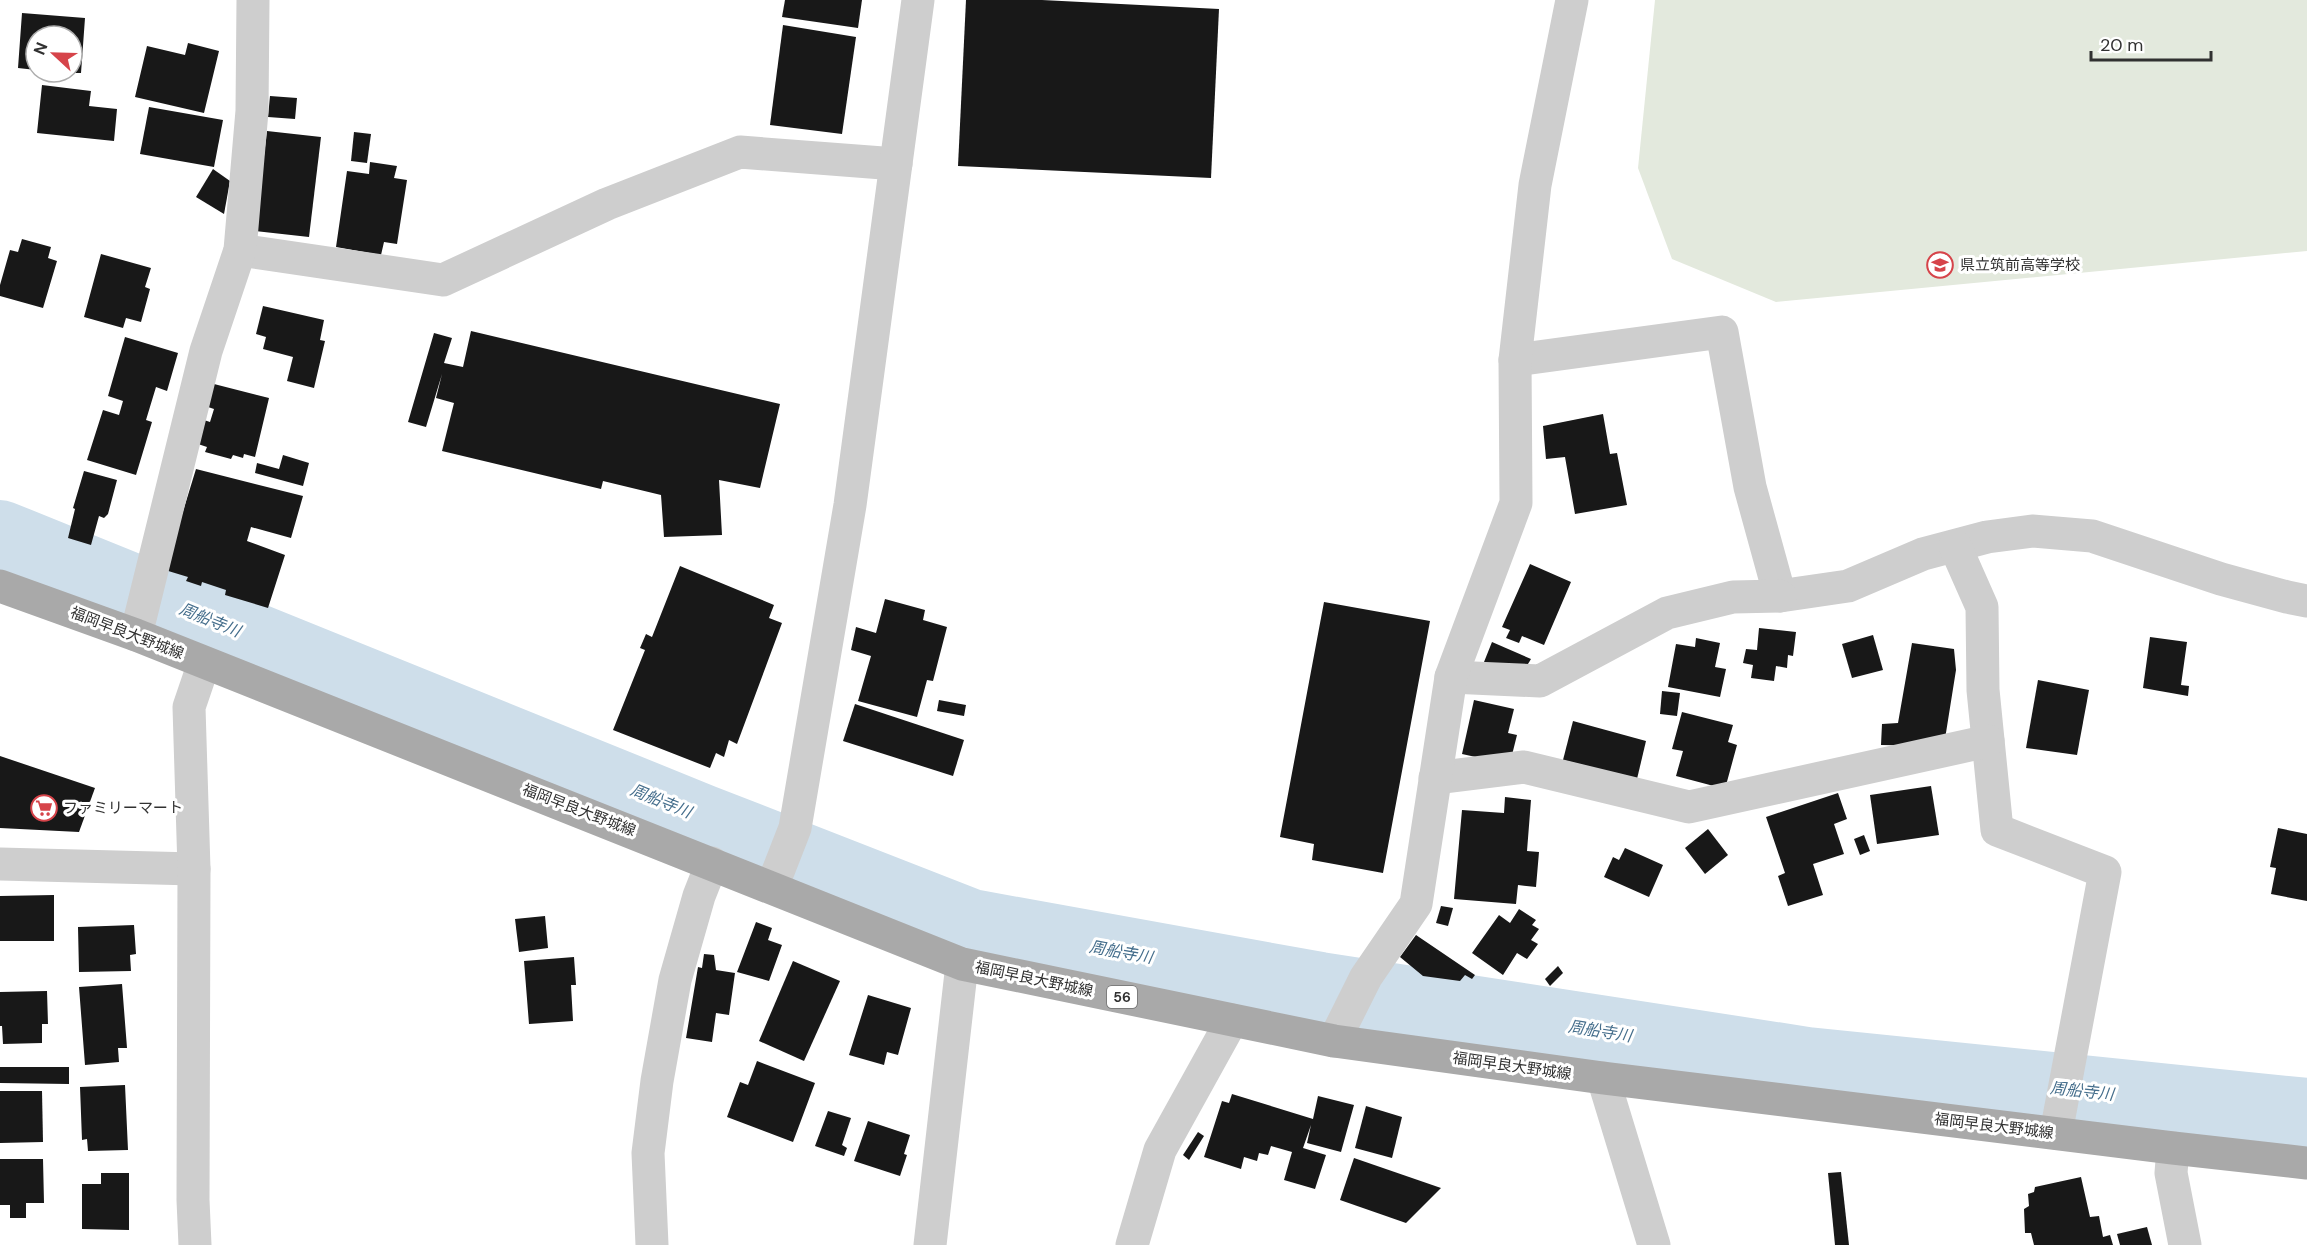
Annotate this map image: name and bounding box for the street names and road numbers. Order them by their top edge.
street label: 福岡早良大野城線 [67,602,187,664]
street label: 福岡早良大野城線 [519,779,639,841]
street label: 福岡早良大野城線 [973,957,1095,1001]
road number: 56 [1107,986,1137,1008]
street label: 福岡早良大野城線 [1451,1048,1573,1084]
street label: 福岡早良大野城線 [1933,1109,2055,1143]

